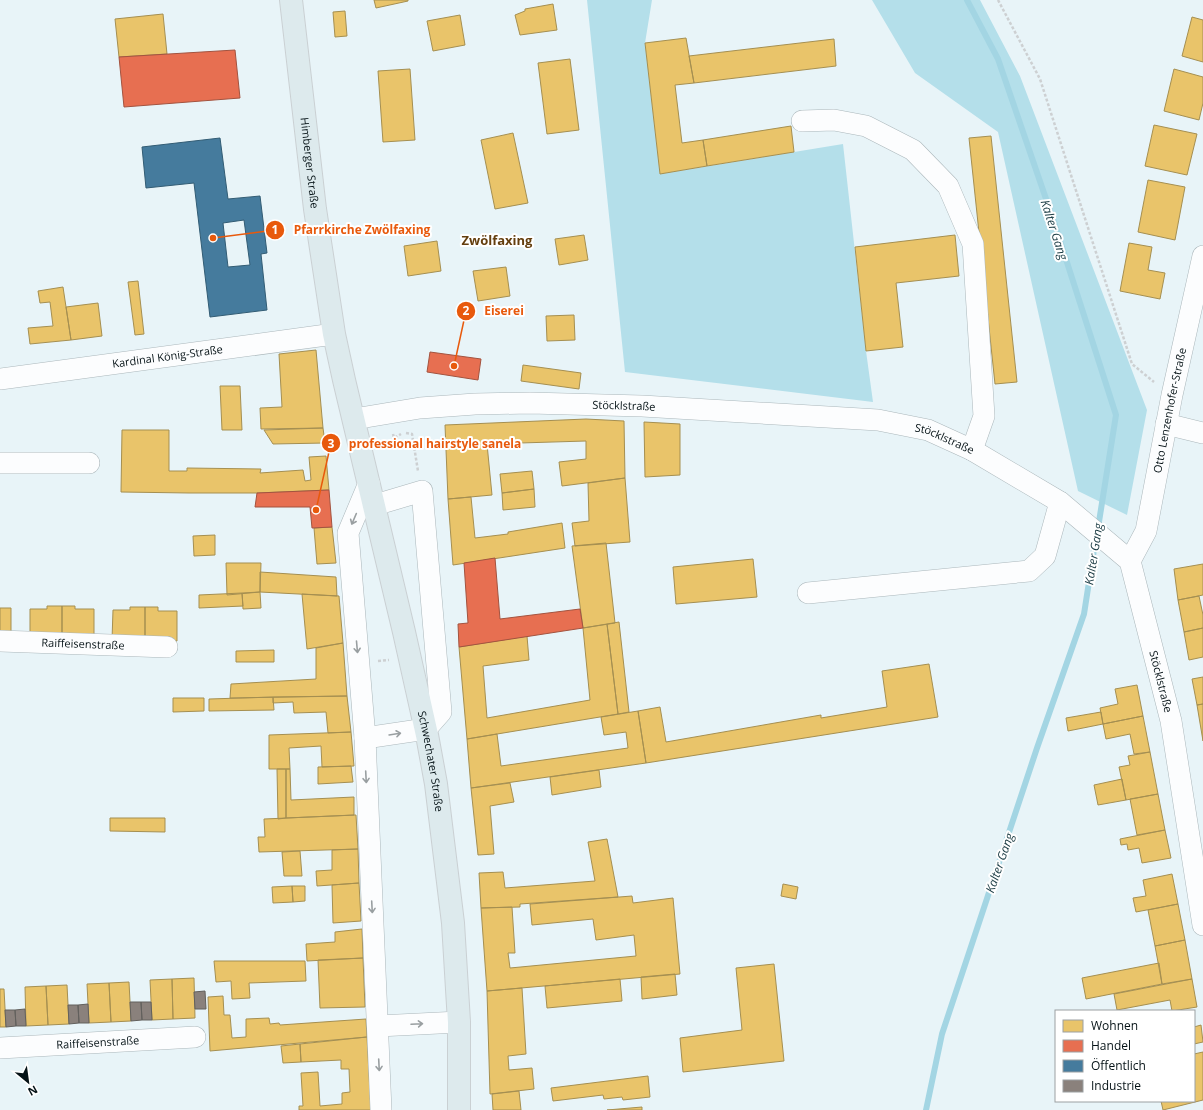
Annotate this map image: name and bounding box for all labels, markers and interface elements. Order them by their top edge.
street label: Himberger Straße [298,116,323,209]
water label: Kalter Gang [1037,198,1072,263]
callout: Pfarrkirche Zwölfaxing [265,218,438,242]
text: 1 [272,221,278,238]
text: Pfarrkirche Zwölfaxing [294,221,431,238]
district label: Zwölfaxing [462,231,533,249]
callout: Eiserei [456,299,532,323]
text: 2 [463,302,470,319]
text: Eiserei [484,302,524,319]
street label: Kardinal König-Straße [111,341,224,371]
street label: Otto Lenzenhofer-Straße [1149,346,1189,474]
street label: Stöcklstraße [592,397,656,414]
street label: Stöcklstraße [914,420,977,457]
callout: professional hairstyle sanela [321,431,529,455]
text: 3 [328,435,335,452]
text: professional hairstyle sanela [349,435,521,452]
one-way arrow [350,512,357,524]
water label: Kalter Gang [1080,521,1107,586]
street label: Raiffeisenstraße [41,634,125,652]
one-way arrow [354,640,361,653]
street label: Stöcklstraße [1146,649,1176,714]
street label: Schwechater Straße [415,709,447,812]
one-way arrow [388,730,401,738]
one-way arrow [363,770,370,783]
water label: Kalter Gang [981,830,1018,895]
one-way arrow [369,900,376,913]
legend [1055,1010,1195,1102]
text: Wohnen [1091,1017,1138,1034]
one-way arrow [410,1021,423,1028]
street label: Raiffeisenstraße [56,1032,140,1052]
text: Handel [1091,1037,1131,1054]
text: Öffentlich [1091,1057,1146,1074]
one-way arrow [376,1058,383,1071]
north arrow [8,1062,48,1102]
text: Industrie [1091,1077,1141,1094]
text: N [26,1082,41,1100]

